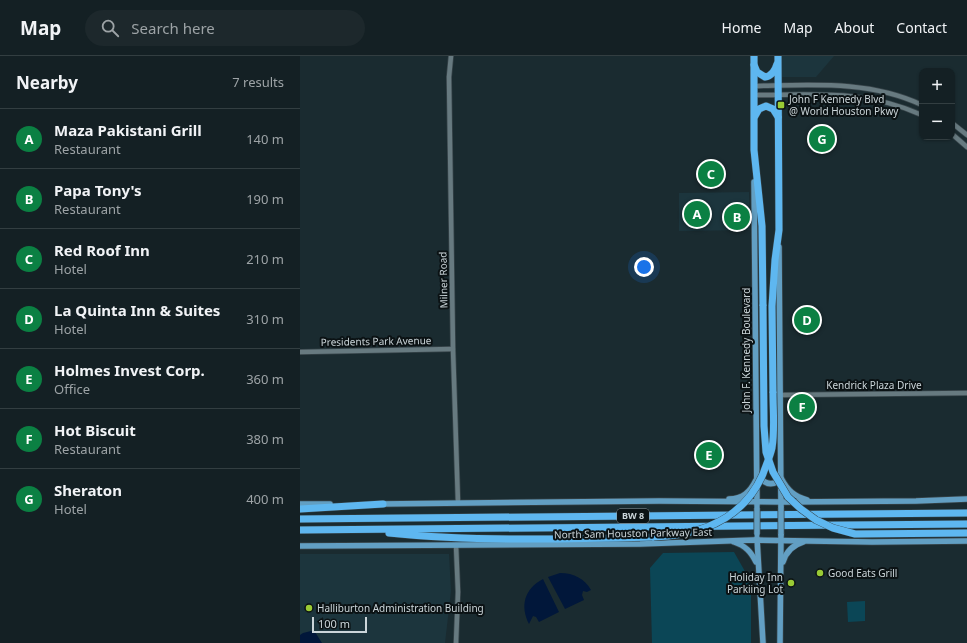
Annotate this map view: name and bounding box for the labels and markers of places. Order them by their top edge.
place label: John F Kennedy Blvd @ World Houston Pkwy [788,92,899,118]
marker: John F Kennedy Blvd @ World Houston Pkwy [776,100,786,110]
pin: G [809,124,835,154]
pin: C [698,159,724,189]
pin: A [684,199,710,229]
pin: B [724,202,750,232]
pin: D [794,305,820,335]
pin: F [789,392,815,422]
pin: E [696,440,722,470]
place label: Good Eats Grill [828,566,897,580]
marker: Good Eats Grill [815,568,825,578]
place label: Holiday Inn Parkiing Lot [727,570,783,596]
marker: Holiday Inn Parkiing Lot [786,578,796,588]
place label: Halliburton Administration Building [317,601,484,615]
marker: Halliburton Administration Building [304,603,314,613]

